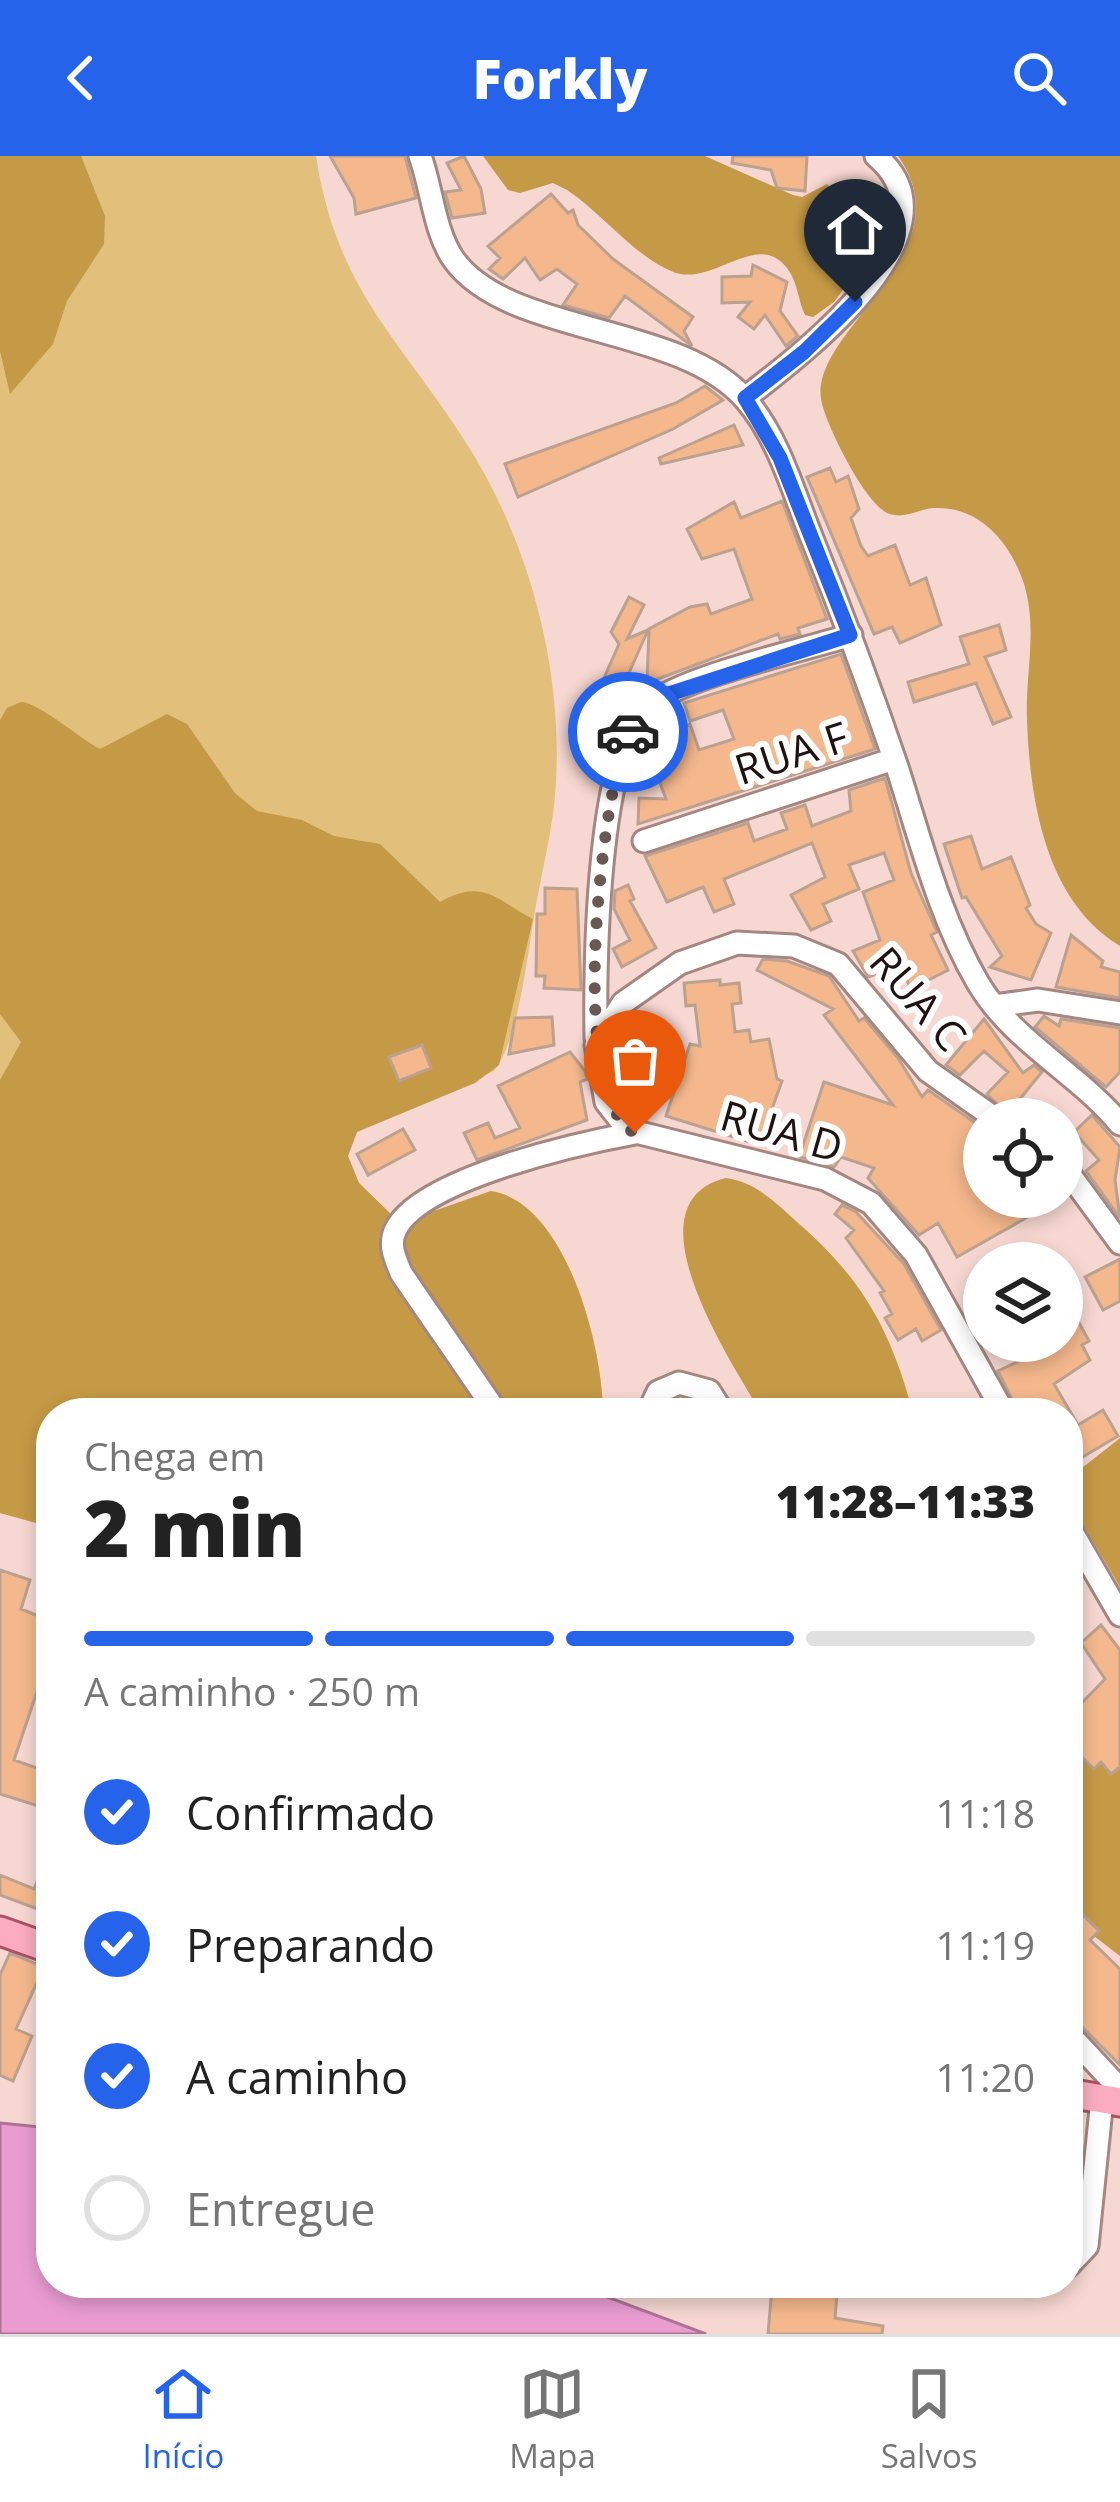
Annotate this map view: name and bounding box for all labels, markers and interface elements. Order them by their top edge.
text: Forkly [473,41,647,115]
icon: back [48,45,114,111]
icon: search [1006,45,1072,111]
pin [804,179,906,302]
icon: home [822,197,888,263]
courier [568,672,688,792]
icon: car [595,699,661,765]
street label: RUA F [727,707,855,797]
street label: RUA C [858,934,980,1062]
pin [584,1010,686,1133]
icon: bag [602,1028,668,1094]
street label: RUA D [714,1085,850,1175]
map controls [963,1098,1083,1362]
button: locate [963,1098,1083,1218]
button: layers [963,1242,1083,1362]
text: Chega em [84,1429,265,1482]
text: 11:28–11:33 [776,1470,1035,1531]
text: 2 min [84,1474,306,1580]
text: A caminho · 250 m [84,1664,420,1717]
icon: check [84,1779,150,1845]
text: Confirmado [186,1782,435,1843]
text: 11:18 [936,1786,1035,1839]
icon: check [84,1911,150,1977]
text: Preparando [186,1914,435,1975]
text: 11:19 [936,1918,1035,1971]
icon: check [84,2043,150,2109]
text: A caminho [186,2046,408,2107]
text: 11:20 [936,2050,1035,2103]
text: Entregue [186,2178,376,2239]
tab: Início [142,2361,224,2478]
tab: Mapa [509,2361,596,2478]
tab: Salvos [881,2361,978,2478]

